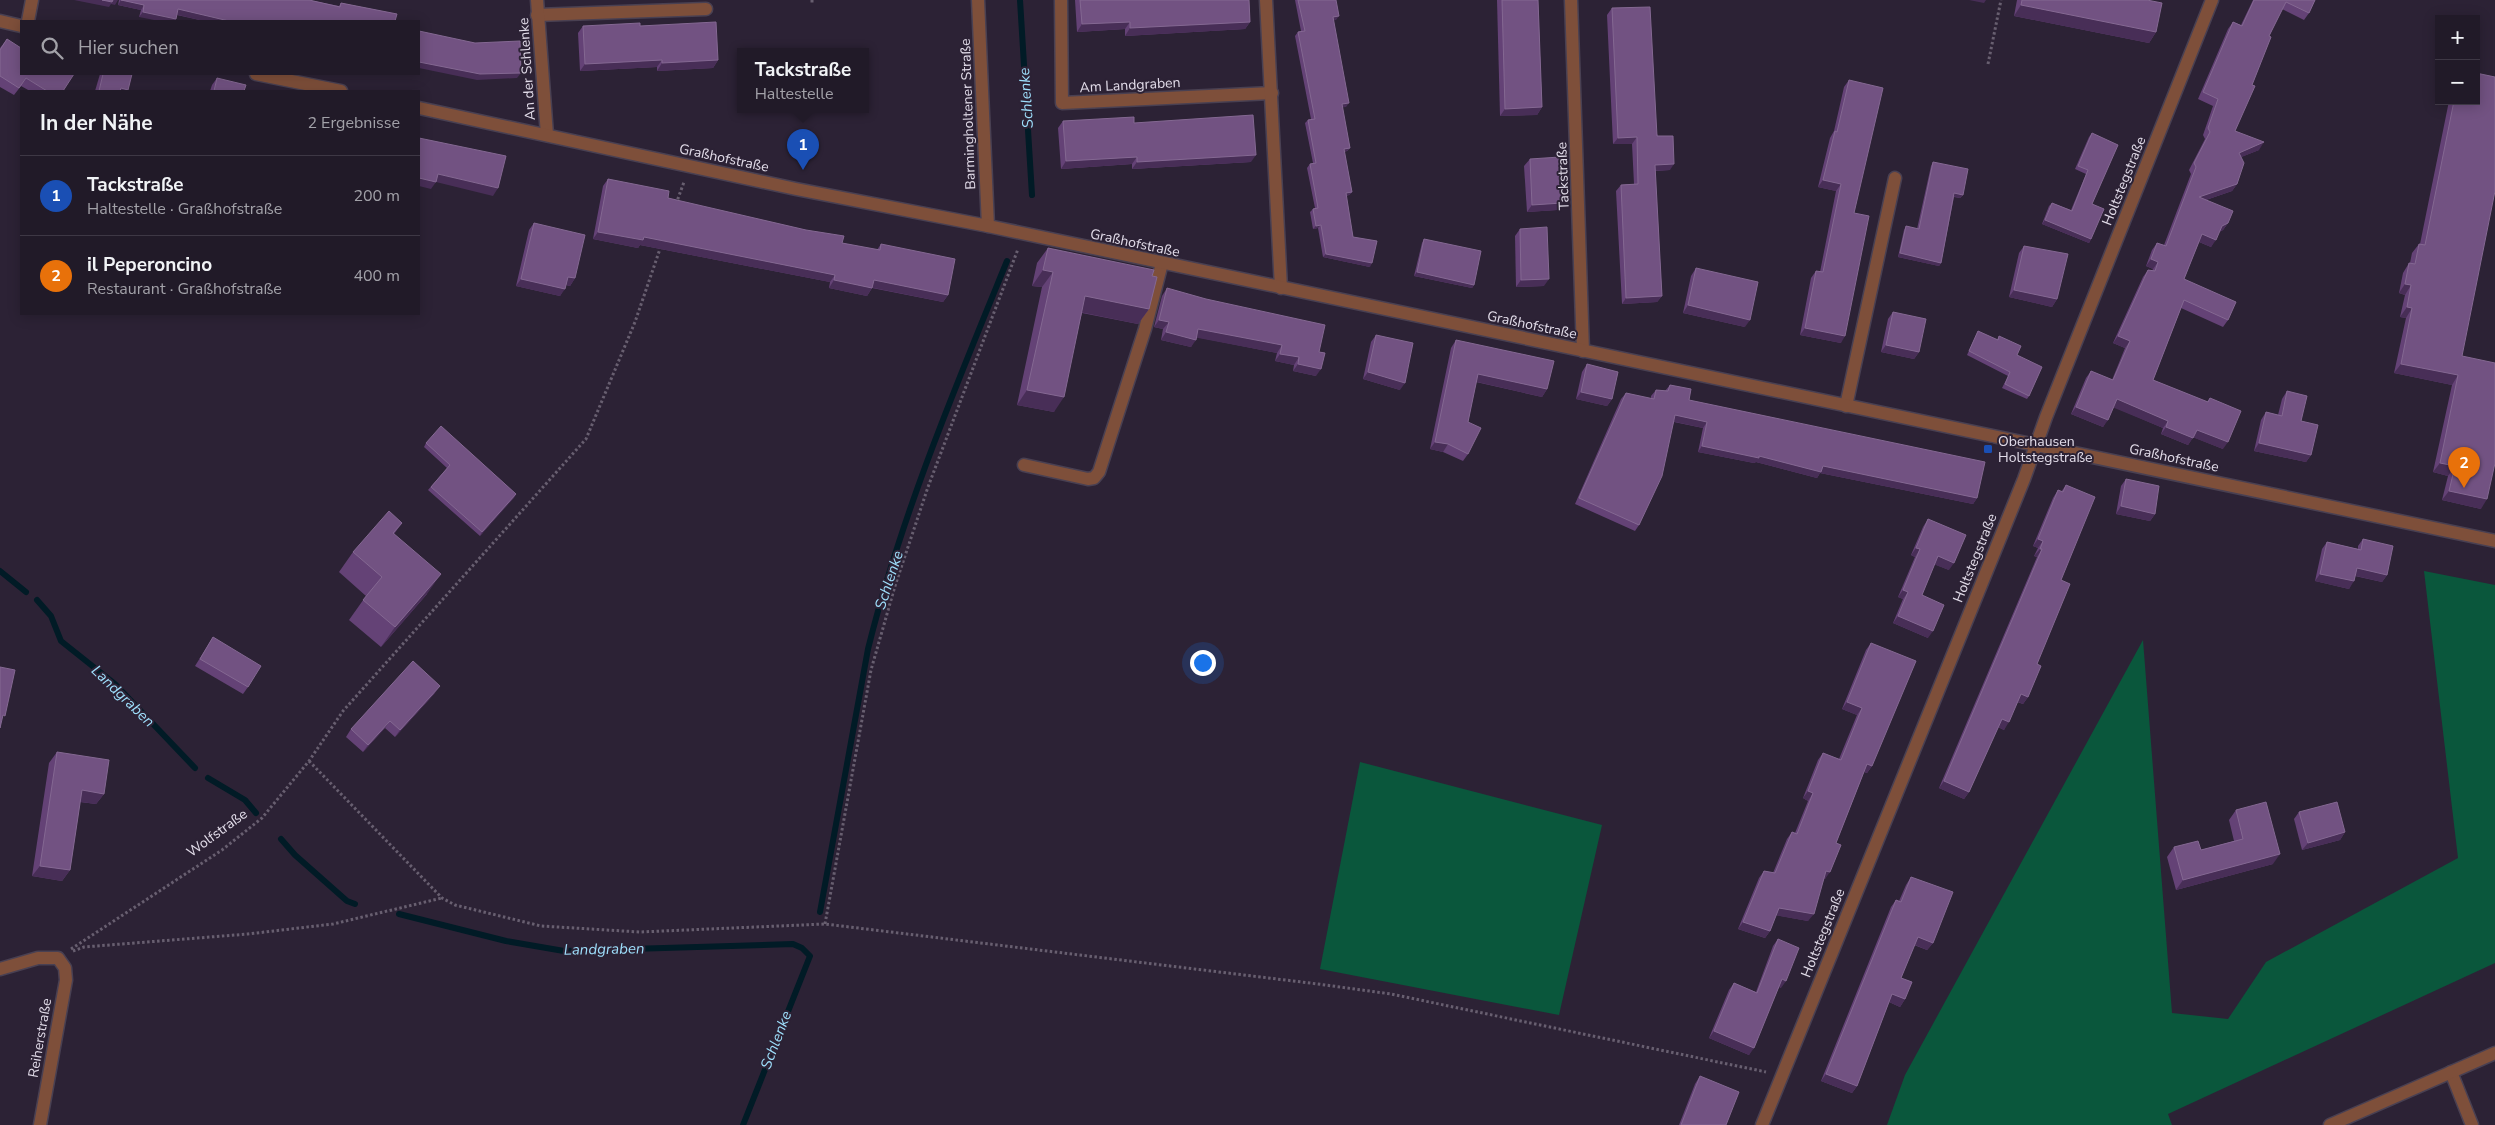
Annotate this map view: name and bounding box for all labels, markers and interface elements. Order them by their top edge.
map controls [2435,15,2480,105]
button: + [2435,15,2480,60]
street label: An der Schlenke [514,17,540,121]
search box [20,20,420,75]
icon: search [38,34,66,62]
text: Hier suchen [78,35,179,61]
street label: Barmingholtener Straße [956,38,980,190]
popup [737,48,869,113]
text: Tackstraße [755,57,851,83]
button: − [2435,60,2480,105]
water label: Schlenke [1014,67,1038,129]
street label: Am Landgraben [1079,73,1181,97]
text: Haltestelle [755,83,834,105]
text: In der Nähe [40,109,153,137]
text: 2 Ergebnisse [307,112,400,134]
pin: 1 [787,129,819,170]
street label: Holtstegstraße [2097,134,2151,228]
street label: Graßhofstraße [677,139,771,177]
street label: Tackstraße [1552,142,1574,210]
text: Tackstraße [87,172,184,198]
text: 1 [51,185,61,207]
text: 200 m [353,185,400,207]
text: Haltestelle · Graßhofstraße [87,198,282,220]
street label: Graßhofstraße [1088,224,1182,262]
text: il Peperoncino [87,252,212,278]
text: 2 [51,265,61,287]
text: 400 m [353,265,400,287]
text: Restaurant · Graßhofstraße [87,278,282,300]
street label: Graßhofstraße [1485,306,1579,344]
place label: Oberhausen Holtstegstraße [1998,432,2093,467]
street label: Graßhofstraße [2127,439,2221,477]
marker: Oberhausen Holtstegstraße [1982,443,1994,455]
pin: 2 [2448,447,2480,488]
street label: Holtstegstraße [1948,511,2002,605]
water label: Schlenke [870,548,908,612]
your location [1190,650,1216,676]
water label: Landgraben [87,661,159,731]
street label: Wolfstraße [183,804,251,862]
street label: Holtstegstraße [1796,886,1850,980]
water label: Landgraben [564,938,644,960]
street label: Reiherstraße [24,997,56,1079]
water label: Schlenke [756,1008,796,1072]

